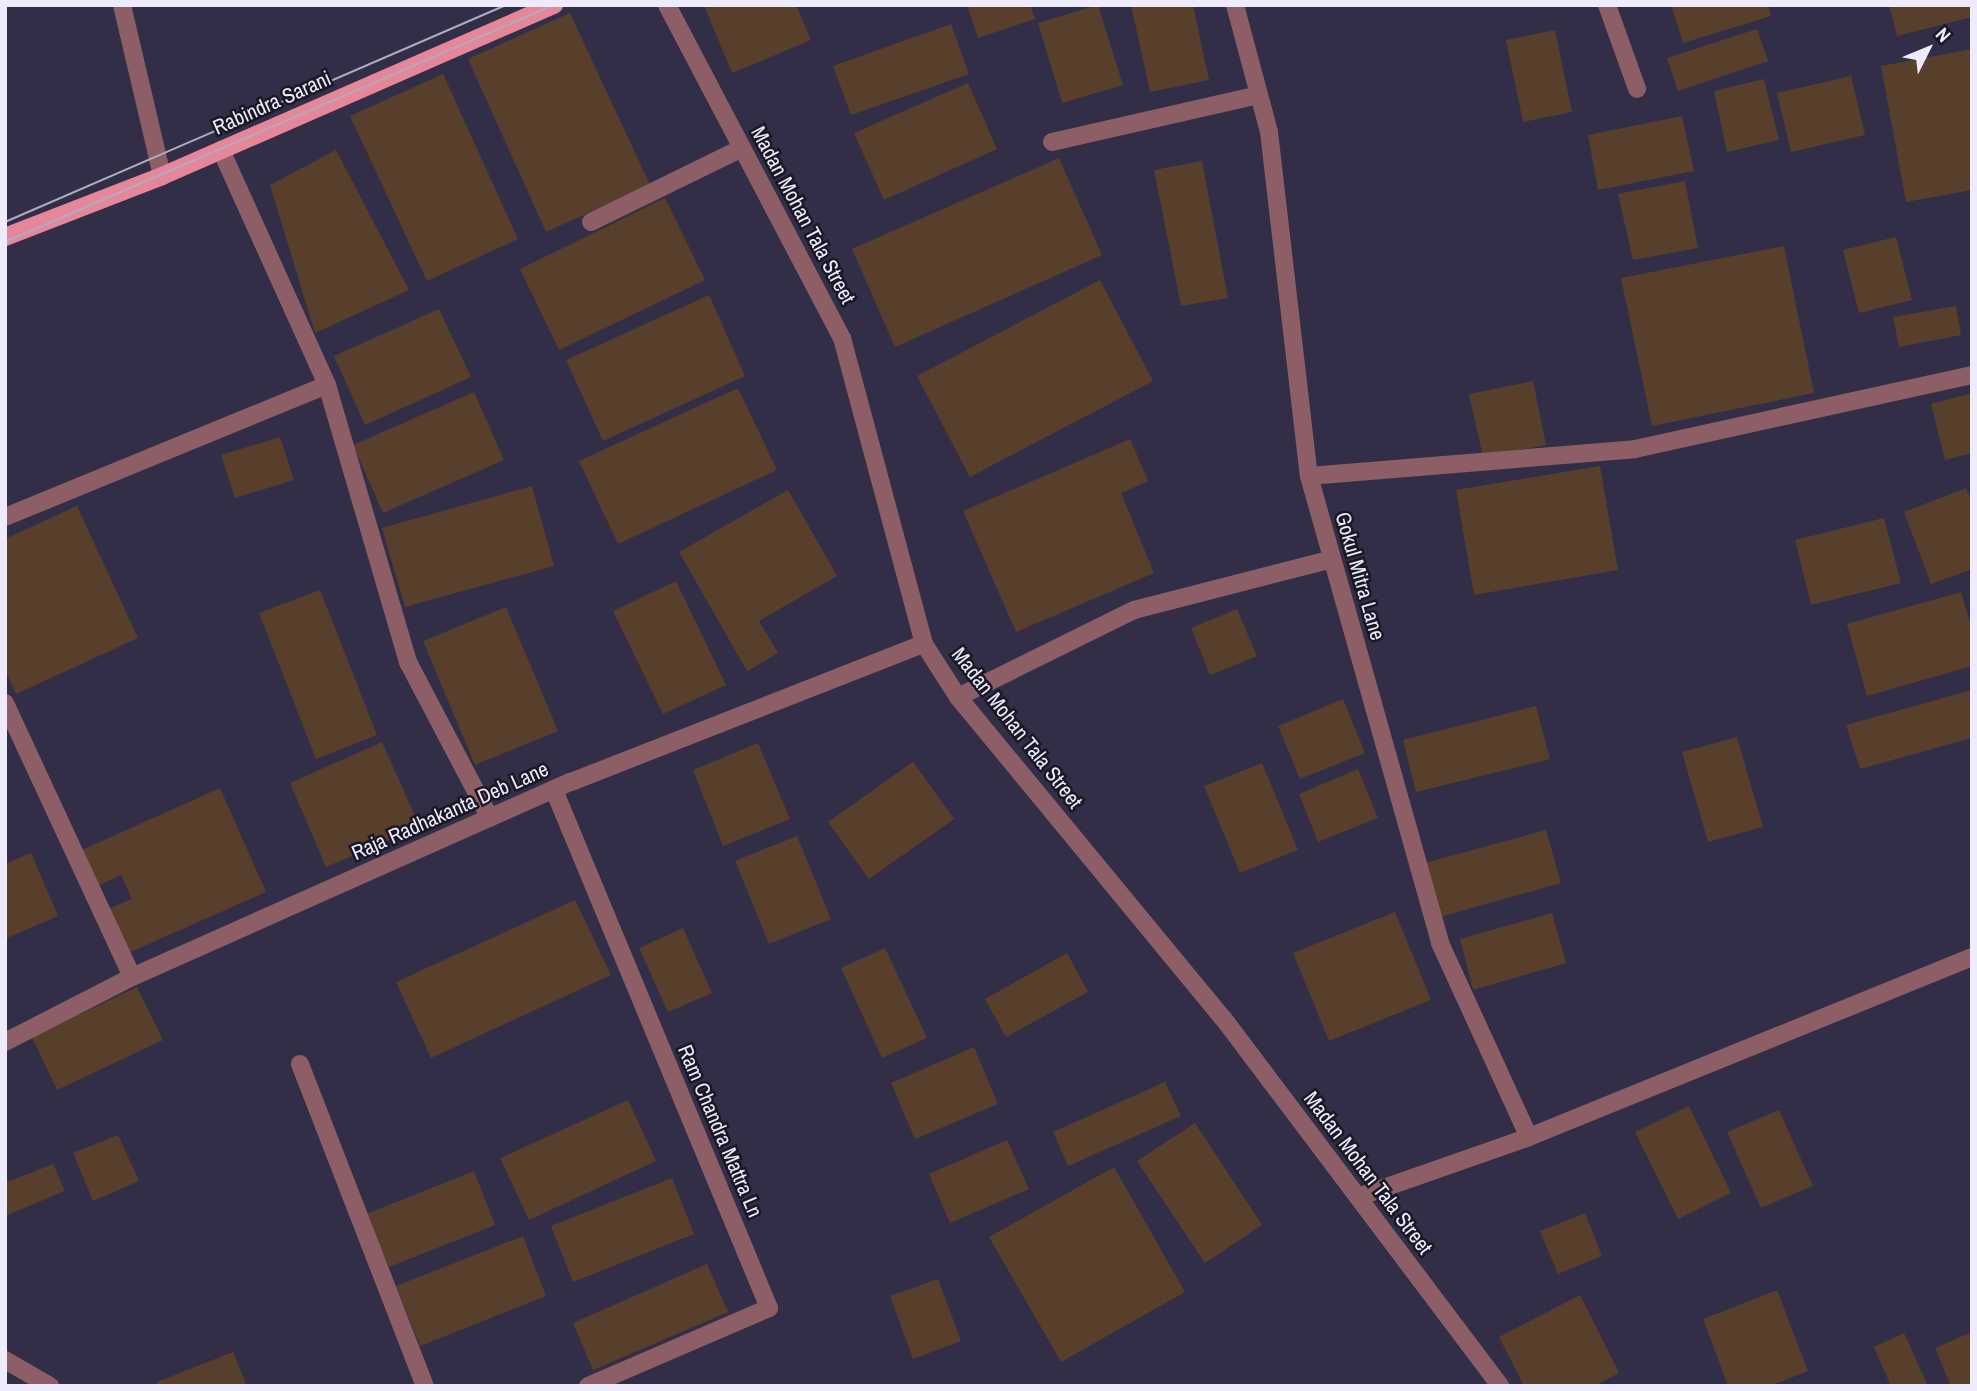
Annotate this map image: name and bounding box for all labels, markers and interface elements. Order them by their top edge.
north arrow [1893,14,1963,84]
text: N [1930,22,1957,48]
street label: Rabindra Sarani [209,66,335,140]
street label: Madan Mohan Tala Street [746,122,860,308]
street label: Gokul Mitra Lane [1330,509,1390,643]
street label: Madan Mohan Tala Street [946,642,1088,814]
street label: Raja Radhakanta Deb Lane [348,756,552,866]
street label: Ram Chandra Mattra Ln [672,1041,768,1221]
street label: Madan Mohan Tala Street [1299,1087,1437,1259]

